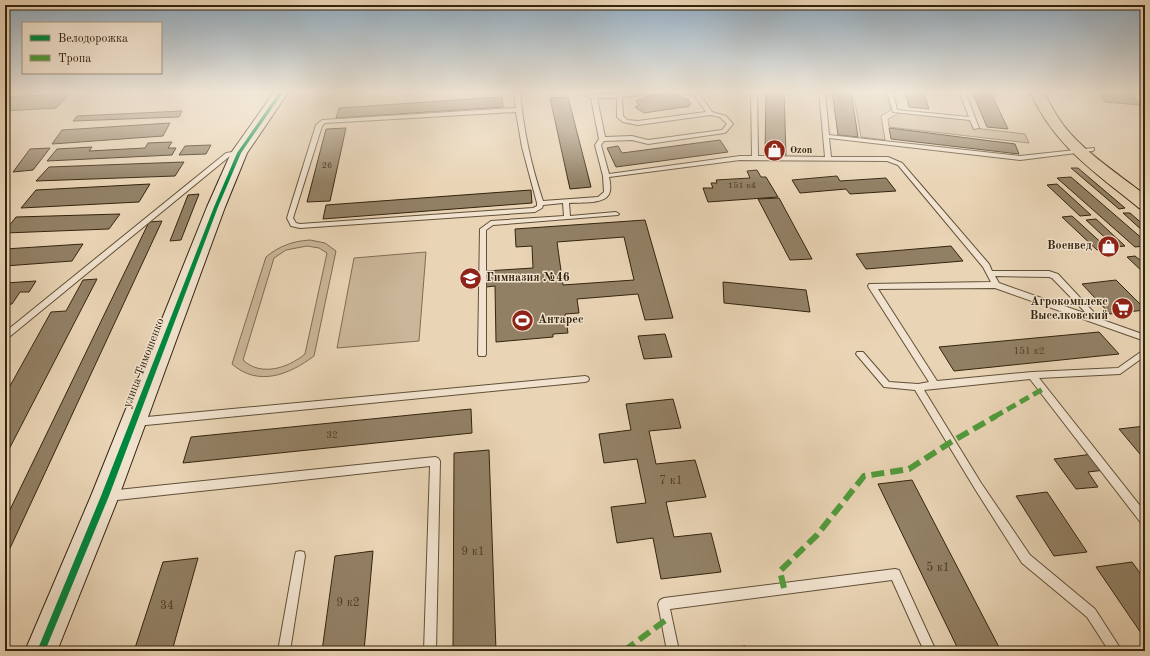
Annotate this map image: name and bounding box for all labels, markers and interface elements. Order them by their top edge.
legend [22,22,162,74]
text: Велодорожка [58,33,128,45]
text: Тропа [58,53,91,65]
shop icon: Ozon [761,137,787,163]
place label: Ozon [790,145,813,155]
house number: 26 [322,161,332,170]
house number: 151 к4 [728,181,756,190]
shop icon: Военвед [1095,233,1121,259]
place label: Военвед [1047,240,1092,252]
school or university icon: Гимназия №46 [457,265,483,291]
place label: Гимназия №46 [486,272,570,284]
place label: Агрокомплекс Выселковский [1030,296,1108,322]
supermarket icon: Агрокомплекс Выселковский [1110,296,1136,322]
sports icon: Антарес [510,307,536,333]
place label: Антарес [538,314,584,326]
street label: улица Тимошенко [121,316,167,410]
house number: 151 к2 [1013,346,1045,356]
house number: 32 [326,430,338,440]
house number: 7 к1 [659,475,683,487]
house number: 9 к1 [461,546,485,558]
house number: 5 к1 [926,561,950,574]
house number: 9 к2 [336,597,360,609]
house number: 34 [160,600,174,612]

